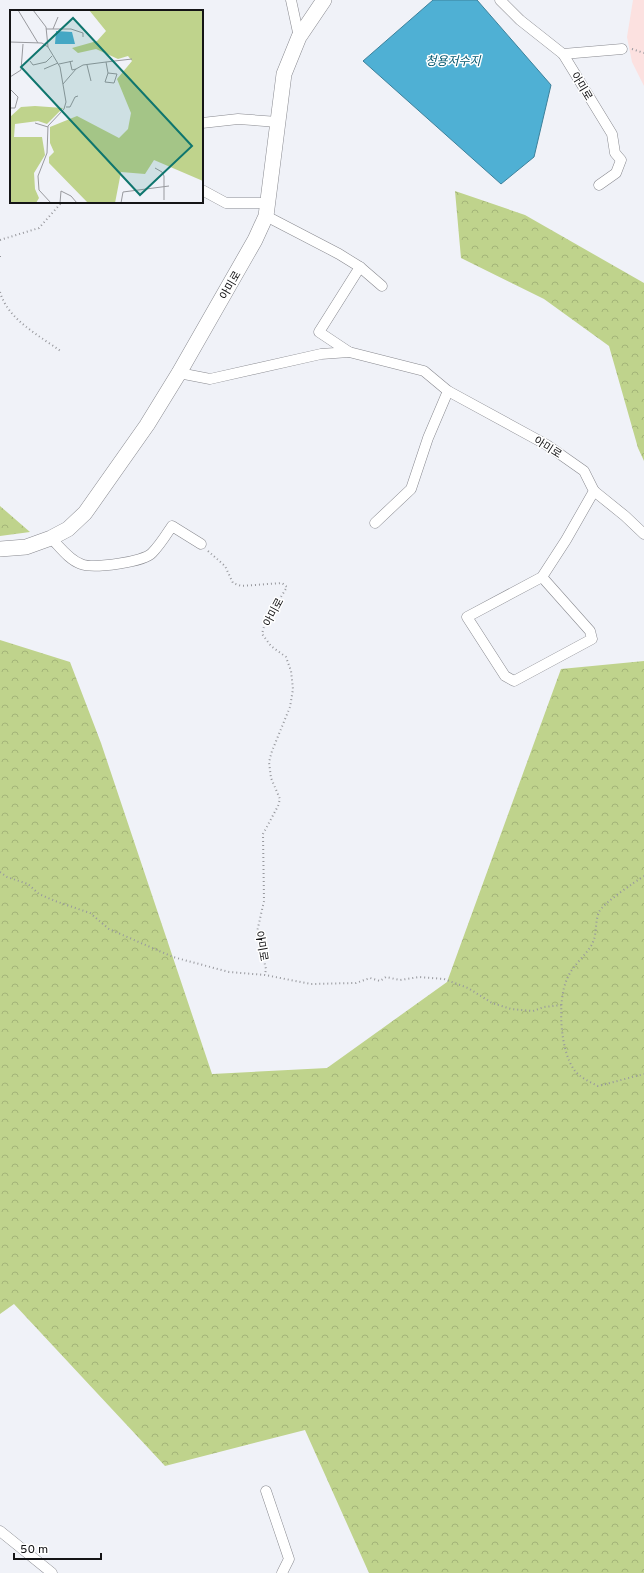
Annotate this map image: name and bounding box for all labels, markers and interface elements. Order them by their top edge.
inset map [10,10,203,203]
water label: 청용저수지 [425,54,482,70]
street label: 아미로 [567,70,595,103]
street label: 아미로 [217,269,245,302]
street label: 아미로 [531,434,564,462]
street label: 아미로 [261,596,287,629]
street label: 아미로 [251,930,271,962]
scale bar [14,1535,101,1561]
text: 50 m [20,1542,48,1558]

